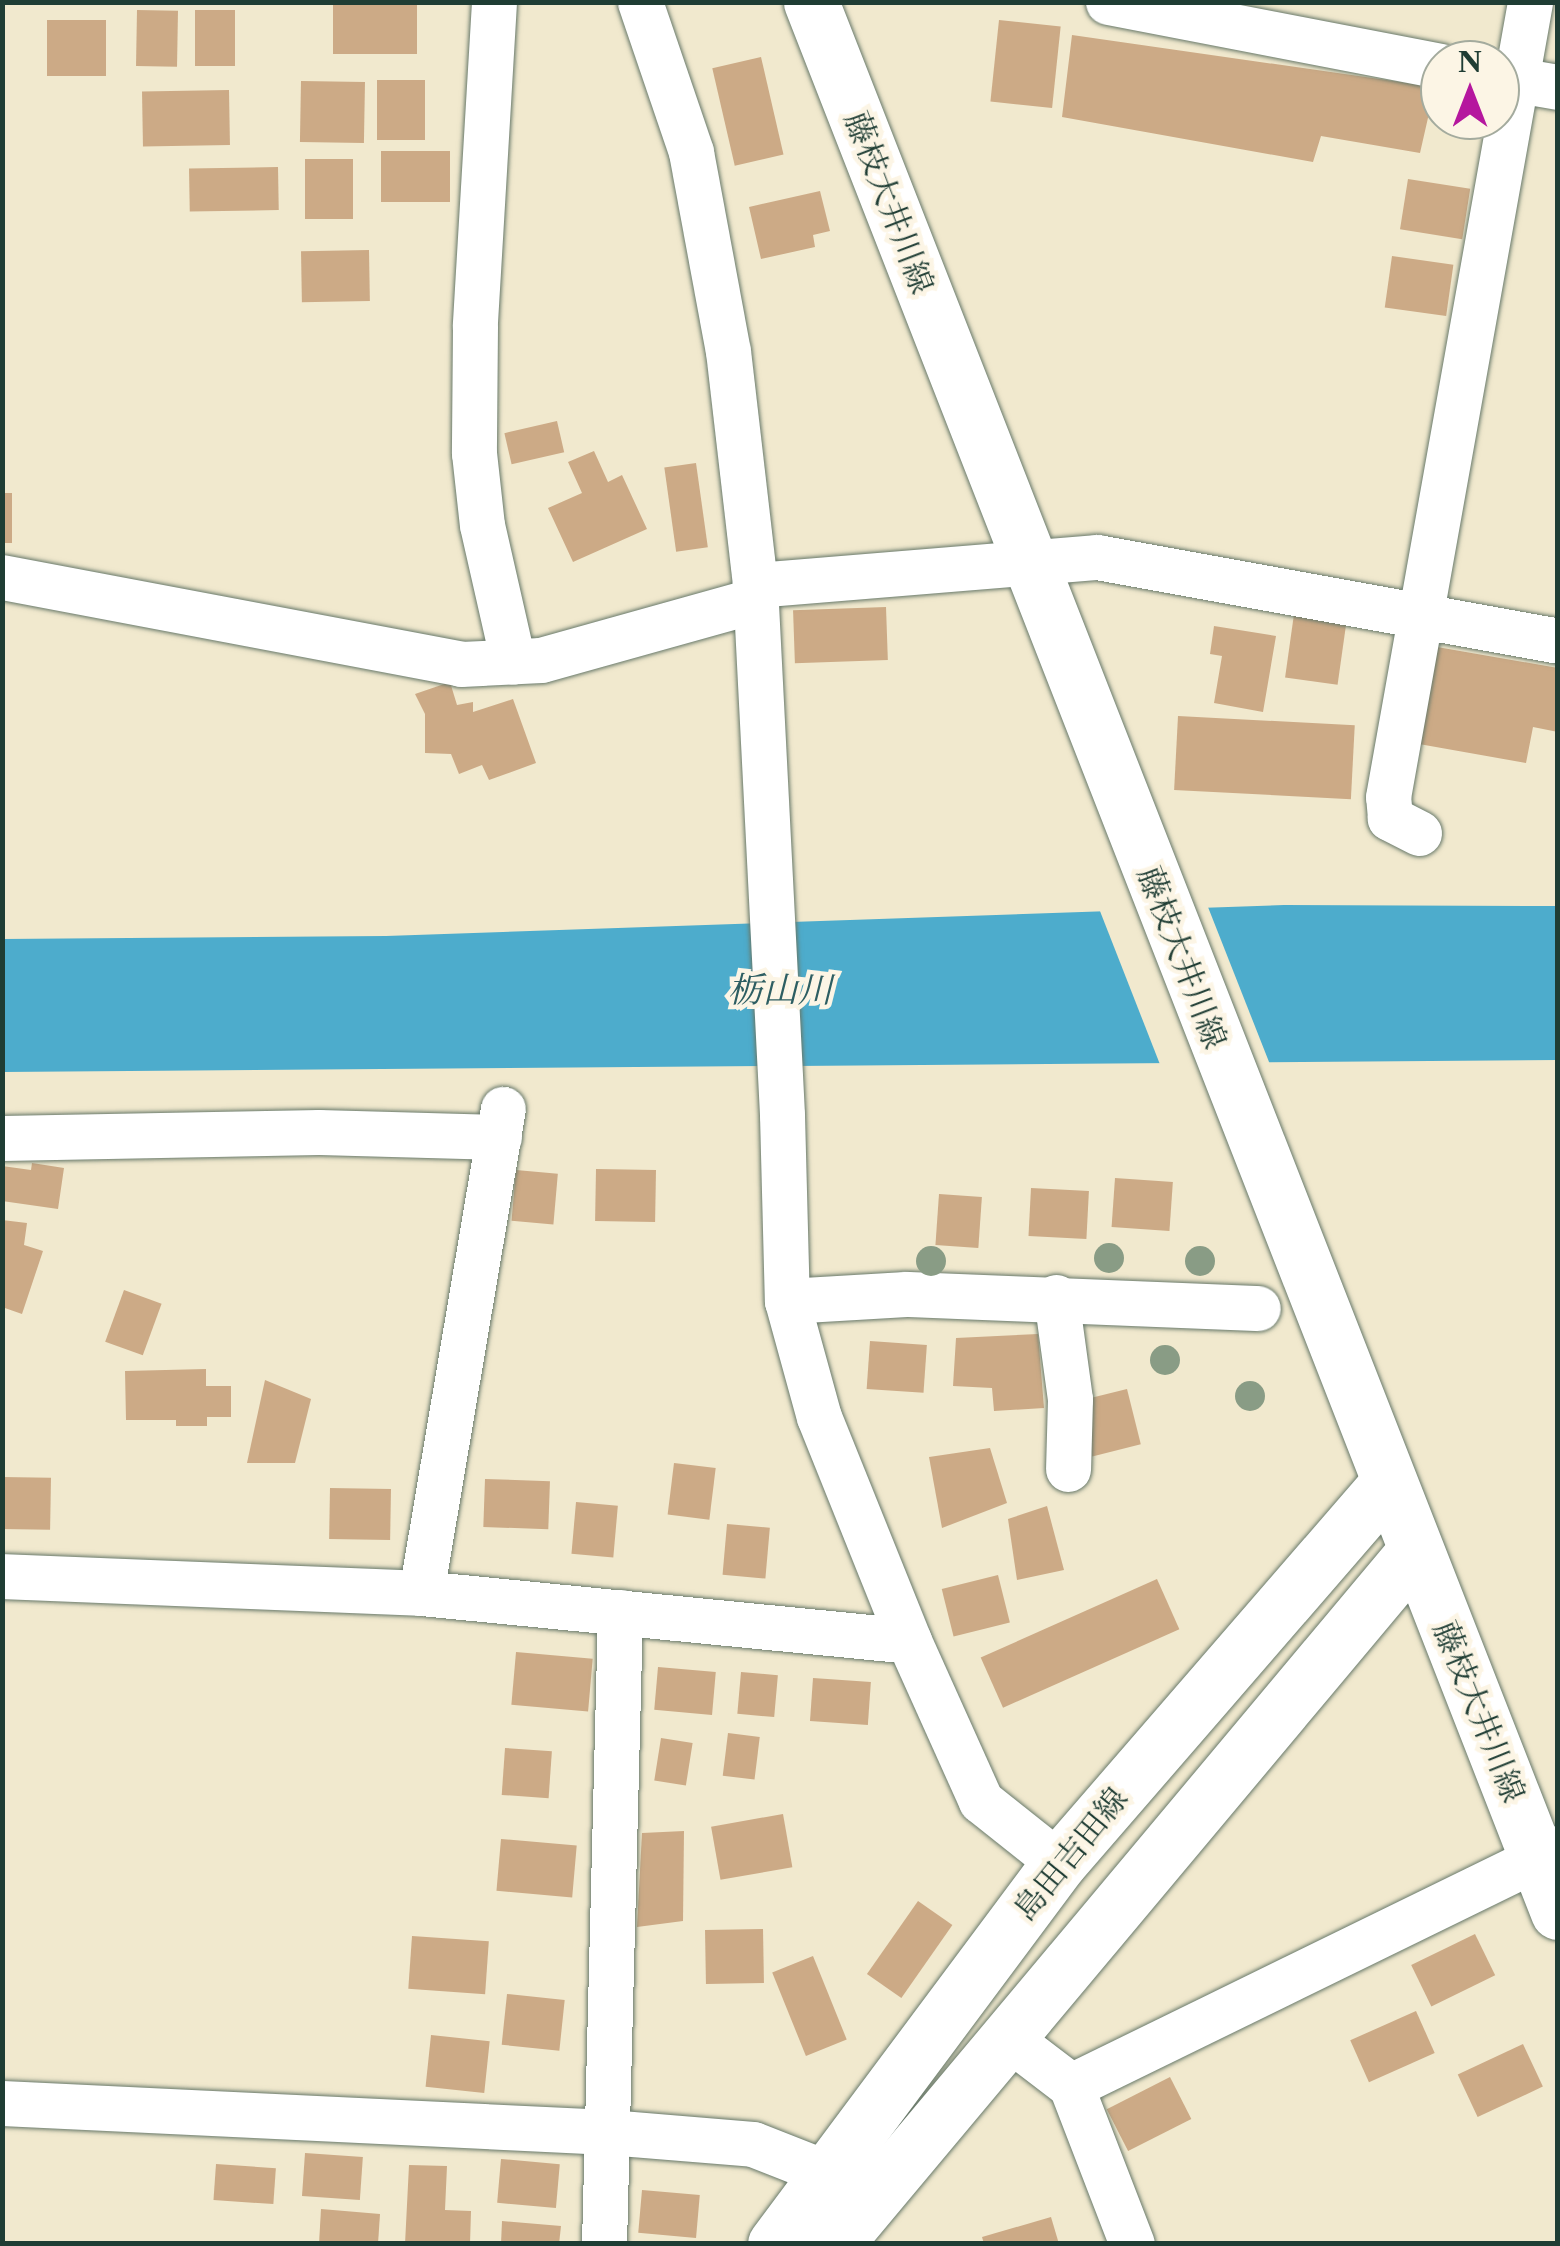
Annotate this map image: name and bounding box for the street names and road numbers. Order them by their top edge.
street label: 藤枝大井川線 [837,106,941,300]
street label: 藤枝大井川線 [1130,861,1234,1055]
street label: 藤枝大井川線 [1425,1616,1533,1808]
street label: 島田吉田線 [1006,1780,1136,1928]

